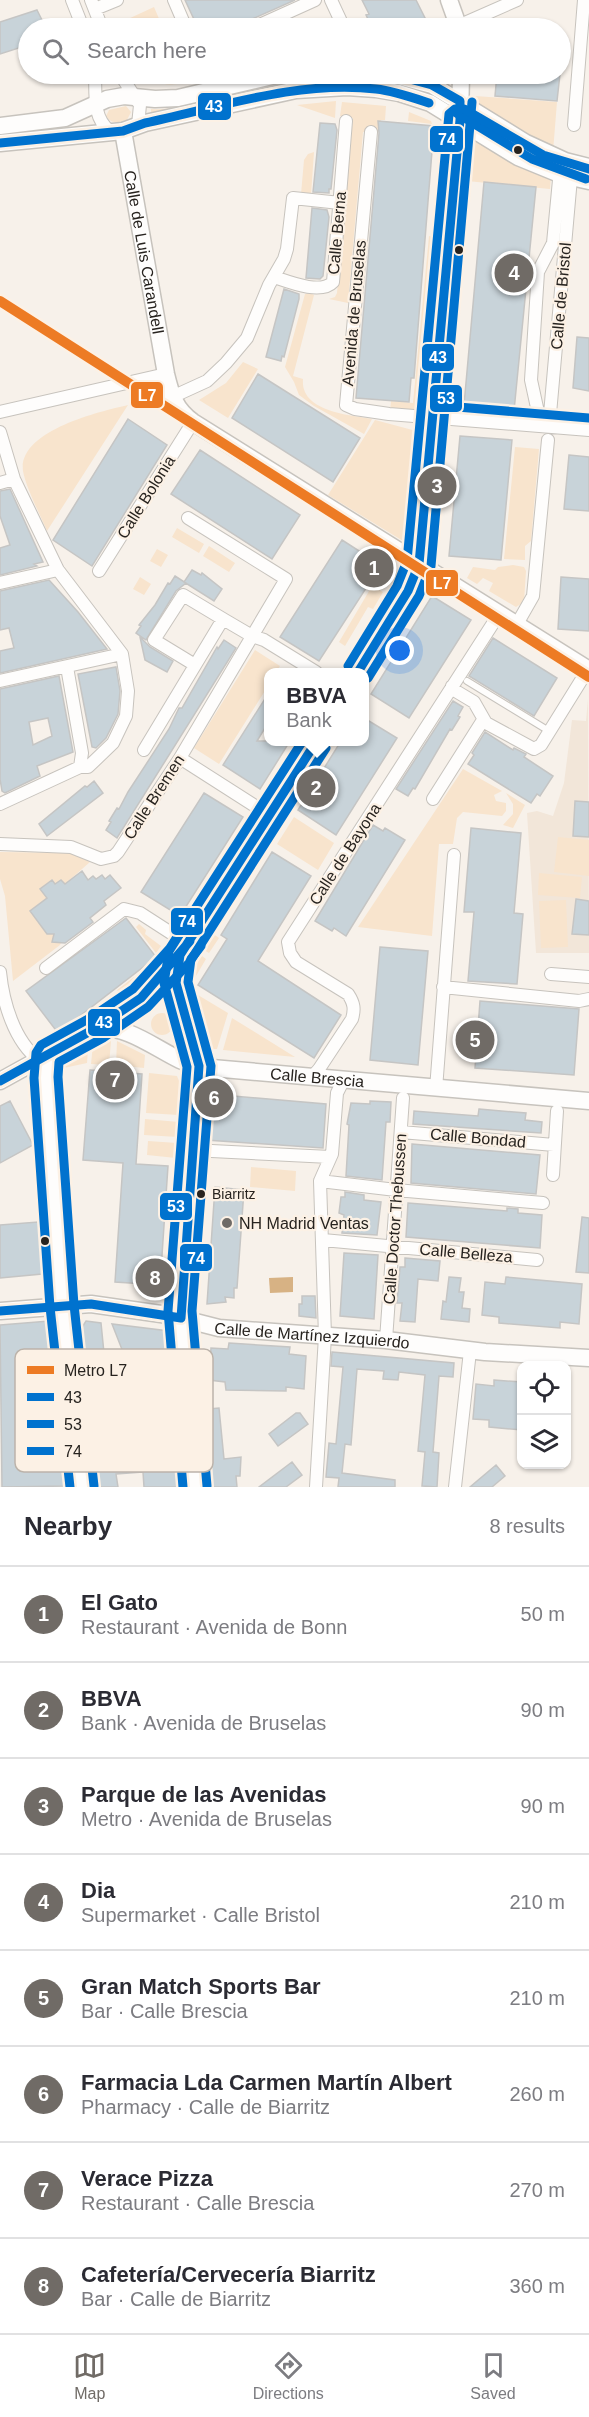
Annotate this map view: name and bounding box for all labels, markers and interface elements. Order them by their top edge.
search box [18,18,571,84]
icon: search [39,35,72,68]
text: Search here [87,38,207,63]
line badge: 43 [197,92,232,121]
text: 43 [205,98,223,115]
line badge: 74 [429,125,464,153]
text: 74 [438,131,456,148]
unlabelled marker [512,144,524,156]
street label: Calle de Luis Carandell [122,169,167,335]
street label: Calle Berna [325,191,349,275]
street label: Avenida de Bruselas [339,239,369,387]
street label: Calle de Bristol [548,242,574,350]
unlabelled marker [453,244,465,256]
pin: 4 [494,250,534,296]
line badge: 43 [421,343,455,372]
text: 43 [429,349,447,366]
line badge: L7 [130,381,164,409]
line badge: 53 [429,384,463,413]
text: L7 [138,387,156,404]
text: 53 [437,390,455,407]
street label: Calle Bolonia [114,452,178,541]
pin: 3 [418,464,456,508]
pin: 1 [354,546,394,590]
line badge: L7 [425,569,459,597]
text: L7 [433,575,451,592]
your location [385,636,414,665]
popup [264,668,369,746]
text: BBVA [286,683,347,708]
text: Bank [286,709,332,731]
street label: Calle Bremen [120,752,188,842]
pin: 2 [296,766,336,810]
street label: Calle de Bayona [306,800,384,908]
line badge: 74 [170,907,204,936]
text: 74 [178,913,196,930]
line badge: 43 [87,1008,121,1037]
text: 43 [95,1014,113,1031]
pin: 5 [456,1018,494,1062]
pin: 7 [96,1058,134,1102]
street label: Calle Brescia [269,1065,365,1090]
pin: 6 [194,1076,234,1120]
street label: Calle Bondad [429,1125,527,1151]
street label: Calle Doctor Thebussen [381,1133,409,1305]
place label: Biarritz [212,1186,256,1202]
marker: Biarritz [195,1188,207,1200]
line badge: 53 [159,1192,193,1221]
text: 53 [167,1198,185,1215]
place label: NH Madrid Ventas [239,1215,369,1232]
marker: NH Madrid Ventas [220,1216,234,1230]
unlabelled marker [39,1235,51,1247]
street label: Calle Belleza [419,1240,513,1266]
line badge: 74 [179,1243,213,1272]
text: 74 [187,1250,205,1267]
pin: 8 [136,1256,174,1300]
street label: Calle de Martínez Izquierdo [214,1319,411,1351]
legend [15,1349,213,1472]
map controls [517,1361,571,1469]
button: locate [517,1361,571,1415]
text: Metro L7 [64,1362,127,1379]
text: 43 [64,1389,82,1406]
button: layers [517,1415,571,1469]
text: 53 [64,1416,82,1433]
text: 74 [64,1443,82,1460]
text: Nearby [24,1511,112,1541]
text: 8 results [489,1515,565,1537]
text: El Gato [81,1590,158,1615]
text: 1 [38,1603,49,1625]
text: 50 m [521,1603,565,1625]
text: Restaurant · Avenida de Bonn [81,1616,347,1638]
text: BBVA [81,1686,142,1711]
text: 2 [38,1699,49,1721]
text: 90 m [521,1699,565,1721]
text: Bank · Avenida de Bruselas [81,1712,326,1734]
text: Parque de las Avenidas [81,1782,326,1807]
text: 3 [38,1795,49,1817]
text: 90 m [521,1795,565,1817]
text: Metro · Avenida de Bruselas [81,1808,332,1830]
text: Dia [81,1878,115,1903]
text: 4 [38,1891,49,1913]
text: 210 m [509,1891,565,1913]
text: Supermarket · Calle Bristol [81,1904,320,1926]
text: Gran Match Sports Bar [81,1974,321,1999]
text: 5 [38,1987,49,2009]
text: 210 m [509,1987,565,2009]
text: Bar · Calle Brescia [81,2000,248,2022]
text: Farmacia Lda Carmen Martín Albert [81,2070,452,2095]
text: 6 [38,2083,49,2105]
text: 260 m [509,2083,565,2105]
text: Pharmacy · Calle de Biarritz [81,2096,330,2118]
text: Verace Pizza [81,2166,213,2191]
text: 7 [38,2179,49,2201]
text: 270 m [509,2179,565,2201]
text: Restaurant · Calle Brescia [81,2192,314,2214]
text: Cafetería/Cervecería Biarritz [81,2262,376,2287]
text: 8 [38,2275,49,2297]
text: 360 m [509,2275,565,2297]
text: Bar · Calle de Biarritz [81,2288,271,2310]
tab: Map [73,2349,106,2403]
tab: Directions [253,2349,324,2403]
tab: Saved [470,2349,516,2403]

